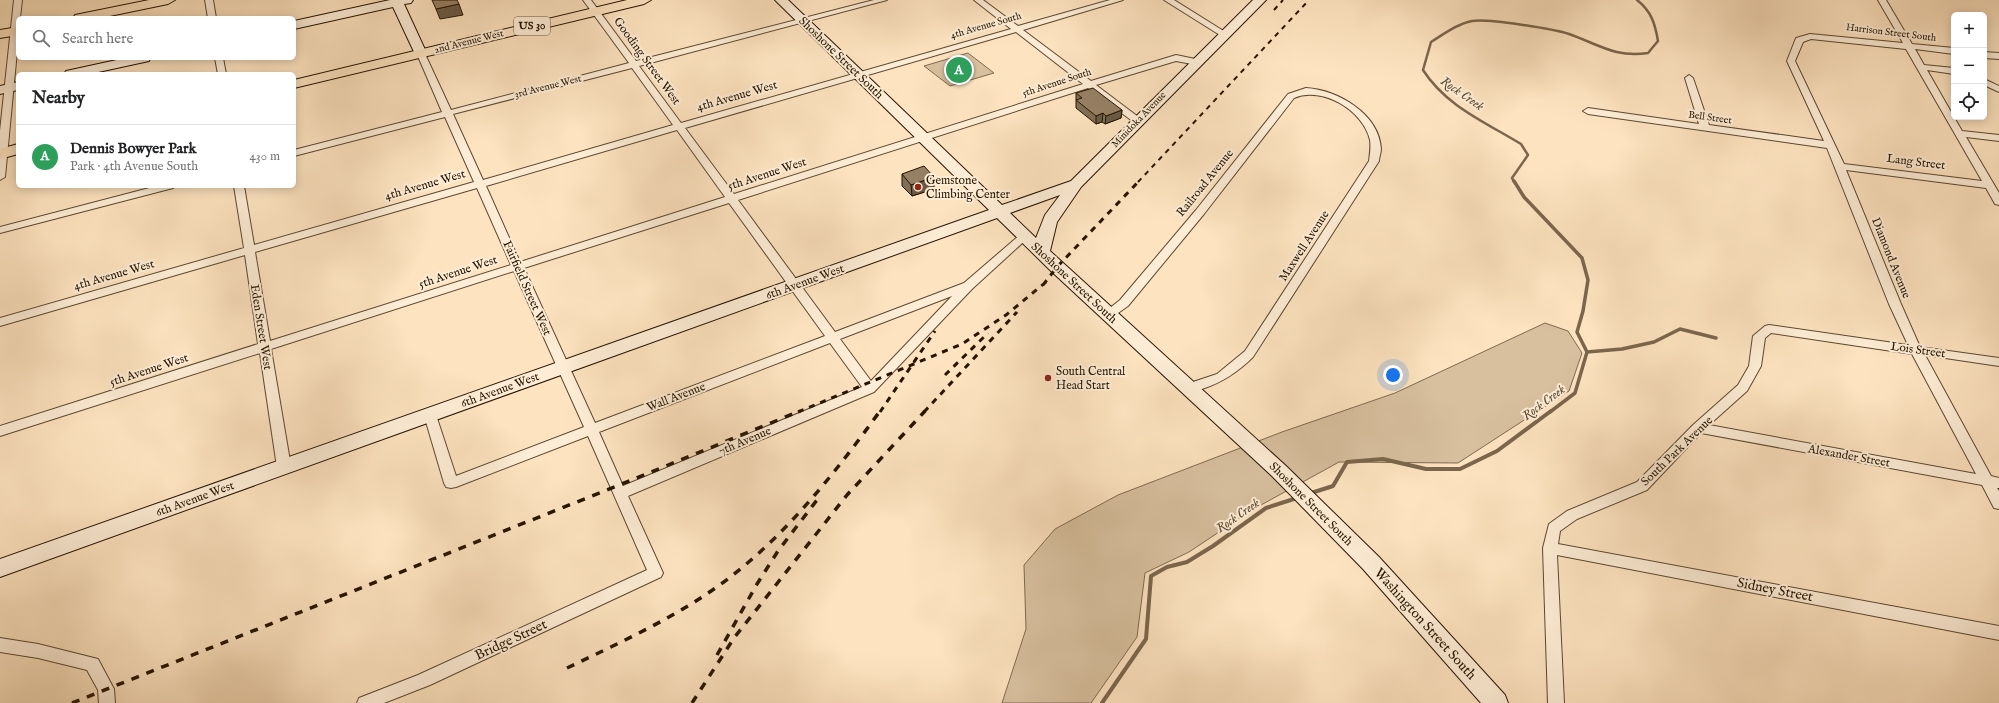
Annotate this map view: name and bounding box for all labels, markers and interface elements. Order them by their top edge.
street label: 4th Avenue South [949,10,1024,42]
map controls [1951,12,1987,120]
button: + [1951,12,1987,48]
street label: Gooding Street West [610,14,684,108]
street label: Shoshone Street South [795,14,887,103]
search box [16,16,296,60]
road number: US 30 [514,17,550,35]
street label: Harrison Street South [1845,21,1938,45]
icon: search [30,27,52,49]
street label: 2nd Avenue West [433,27,505,57]
text: Search here [62,29,133,48]
button: − [1951,48,1987,84]
pin: A [946,55,972,85]
street label: 5th Avenue South [1021,66,1094,100]
street label: 3rd Avenue West [513,72,583,102]
water label: Rock Creek [1437,73,1488,116]
street label: 4th Avenue West [695,77,779,115]
button: locate [1951,84,1987,120]
text: Nearby [32,88,85,109]
street label: Minidoka Avenue [1109,89,1169,151]
street label: Bell Street [1687,109,1733,128]
text: Dennis Bowyer Park [70,139,197,158]
street label: Railroad Avenue [1173,146,1237,220]
text: A [41,148,49,165]
text: 430 m [250,148,280,165]
street label: Lang Street [1886,151,1946,173]
street label: 5th Avenue West [726,154,808,194]
text: Park · 4th Avenue South [70,158,198,175]
street label: 4th Avenue West [383,166,467,204]
place label: Gemstone Climbing Center [926,173,1010,202]
marker: Gemstone Climbing Center [913,182,923,192]
street label: Maxwell Avenue [1276,207,1333,284]
street label: Diamond Avenue [1868,215,1914,301]
street label: Fairfield Street West [499,238,555,338]
street label: Shoshone Street South [1028,239,1121,327]
street label: 5th Avenue West [417,252,499,292]
street label: 4th Avenue West [72,256,156,294]
street label: 6th Avenue West [764,261,846,303]
street label: Eden Street West [247,283,275,371]
street label: Lois Street [1890,339,1946,361]
street label: 5th Avenue West [108,350,190,390]
place label: South Central Head Start [1056,364,1126,393]
your location [1383,365,1403,385]
street label: 6th Avenue West [459,369,541,411]
marker: South Central Head Start [1043,373,1053,383]
street label: Wall Avenue [644,379,708,415]
water label: Rock Creek [1519,381,1570,425]
street label: South Park Avenue [1638,413,1716,489]
street label: 7th Avenue [717,423,774,459]
street label: Alexander Street [1806,441,1891,471]
street label: Shoshone Street South [1266,459,1356,549]
street label: 6th Avenue West [154,478,236,520]
water label: Rock Creek [1213,494,1264,537]
street label: Washington Street South [1370,564,1480,684]
street label: Sidney Street [1736,574,1815,606]
street label: Bridge Street [472,615,550,665]

